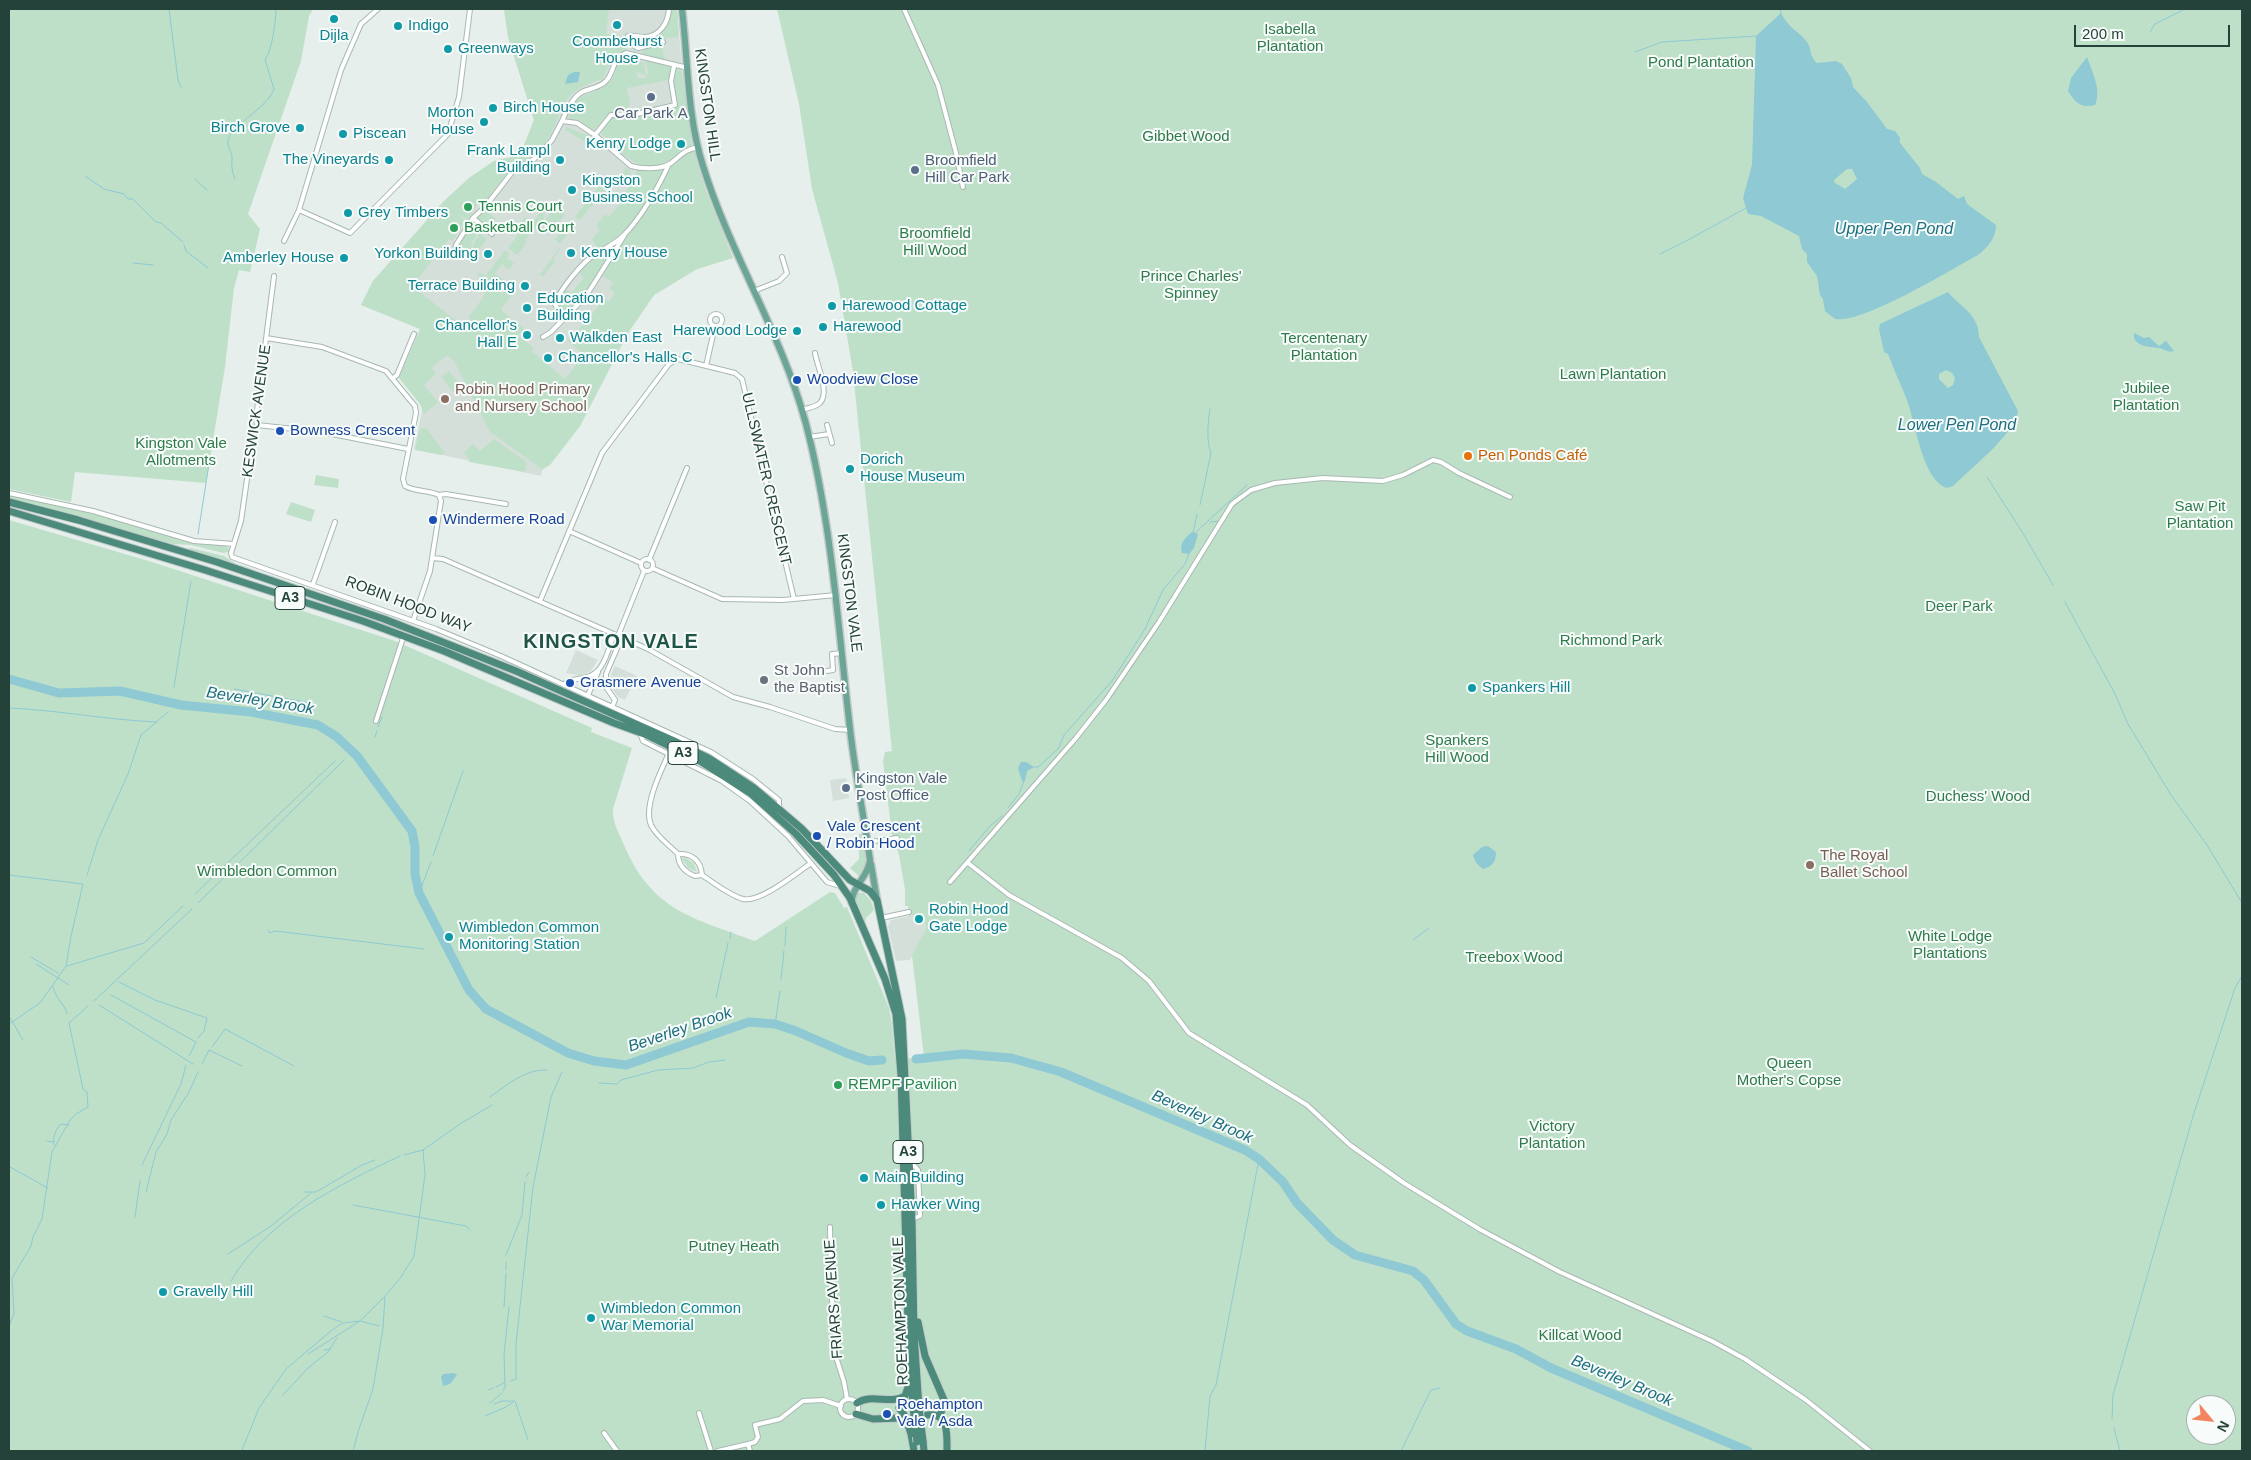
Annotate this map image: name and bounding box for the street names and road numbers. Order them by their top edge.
street label: KINGSTON HILL [690,47,724,163]
street label: KESWICK AVENUE [239,343,275,479]
street label: ULLSWATER CRESCENT [737,391,795,567]
street label: KINGSTON VALE [833,533,865,653]
street label: ROBIN HOOD WAY [343,573,473,637]
road number: A3 [275,586,305,610]
road number: A3 [668,741,698,764]
road number: A3 [893,1140,923,1164]
street label: ROEHAMPTON VALE [889,1236,913,1386]
street label: FRIARS AVENUE [821,1239,847,1359]

